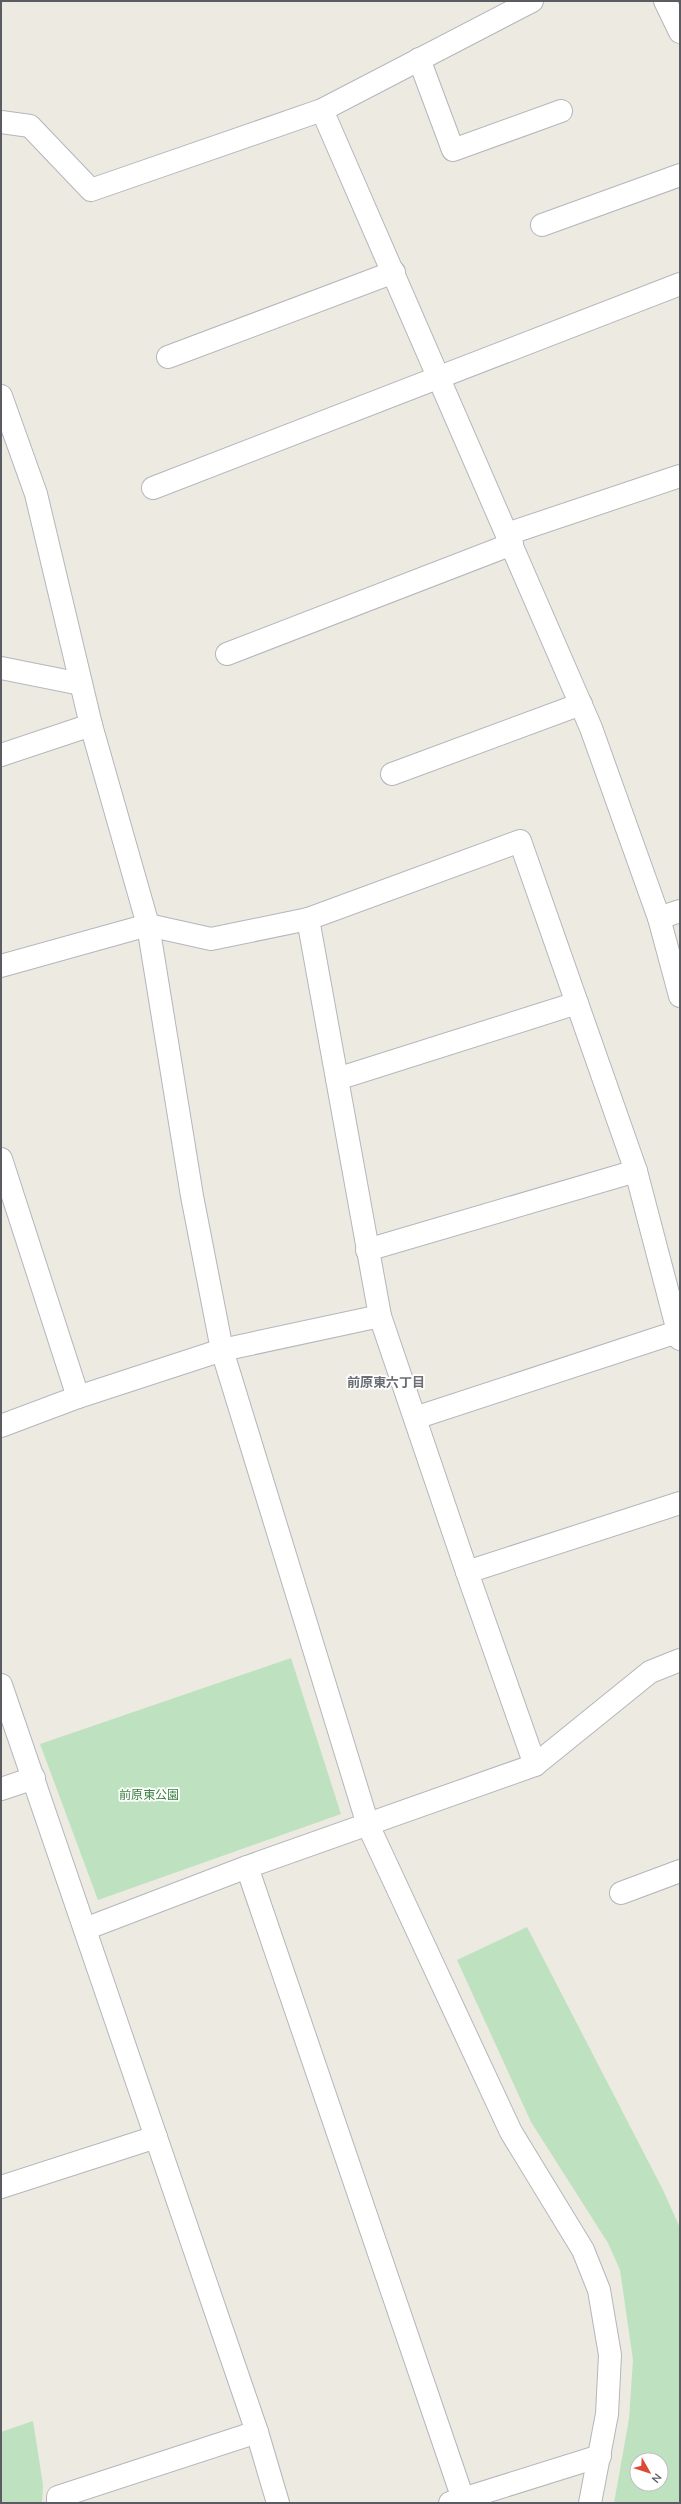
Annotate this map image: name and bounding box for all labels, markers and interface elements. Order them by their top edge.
district label: 前原東六丁目 [347,1374,425,1390]
park label: 前原東公園 [119,1787,179,1802]
north arrow [629,2452,669,2492]
text: N [649,2471,665,2486]

